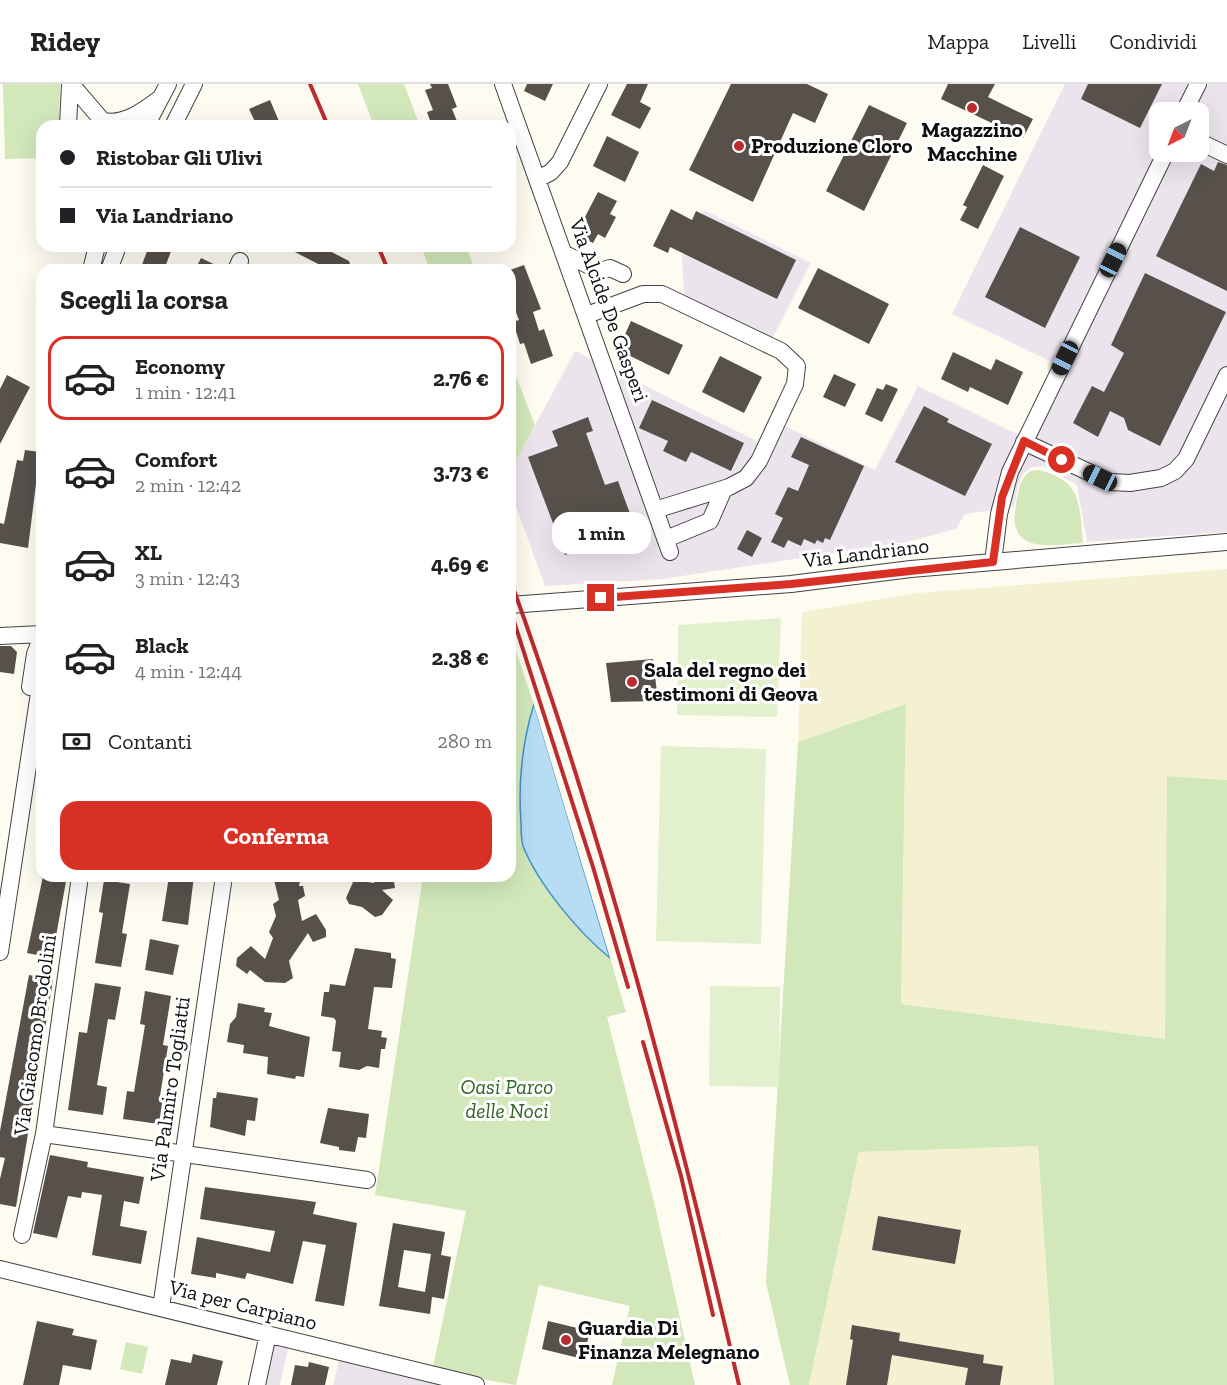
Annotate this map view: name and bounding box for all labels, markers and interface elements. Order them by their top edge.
text: Ridey [30,25,100,58]
text: Mappa [927,29,989,54]
text: Livelli [1022,29,1077,54]
text: Condividi [1110,29,1197,54]
marker: Magazzino Macchine [965,101,979,115]
north arrow [1149,102,1209,162]
map controls [1149,102,1209,162]
place label: Magazzino Macchine [921,117,1023,166]
place label: Produzione Cloro [751,133,913,158]
marker: Produzione Cloro [732,139,746,153]
text: Ristobar Gli Ulivi [96,144,262,171]
text: Via Landriano [96,202,233,229]
street label: Via Alcide De Gasperi [564,214,654,405]
car [1097,240,1129,280]
text: Scegli la corsa [60,284,228,316]
car [1049,338,1081,378]
icon: car [63,351,117,405]
text: Economy [135,353,225,380]
text: 2.76 € [433,365,489,392]
text: 1 min · 12:41 [135,380,236,404]
icon: car [63,444,117,498]
text: Comfort [135,446,217,473]
route start [1048,446,1075,473]
text: 3.73 € [433,458,489,485]
car [1080,462,1120,494]
text: 2 min · 12:42 [135,473,241,497]
callout: 1 min [552,511,650,553]
text: 1 min [578,521,625,545]
street label: Via Landriano [801,532,930,573]
icon: car [63,537,117,591]
text: XL [135,539,162,566]
text: 4.69 € [431,551,489,578]
text: 3 min · 12:43 [135,566,240,590]
route end [587,584,614,611]
icon: car [63,630,117,684]
text: Black [135,632,189,659]
text: 2.38 € [431,644,489,671]
place label: Sala del regno dei testimoni di Geova [644,657,818,706]
text: 4 min · 12:44 [135,659,242,683]
marker: Sala del regno dei testimoni di Geova [625,675,639,689]
icon: cash [60,725,93,758]
text: Contanti [108,728,192,755]
text: 280 m [438,729,492,753]
button: Conferma [60,801,492,870]
street label: Via Giacomo Brodolini [8,933,61,1138]
street label: Via Palmiro Togliatti [144,995,195,1184]
park label: Oasi Parco delle Noci [461,1074,553,1123]
street label: Via per Carpiano [166,1274,320,1335]
place label: Guardia Di Finanza Melegnano [578,1315,760,1364]
marker: Guardia Di Finanza Melegnano [559,1333,573,1347]

